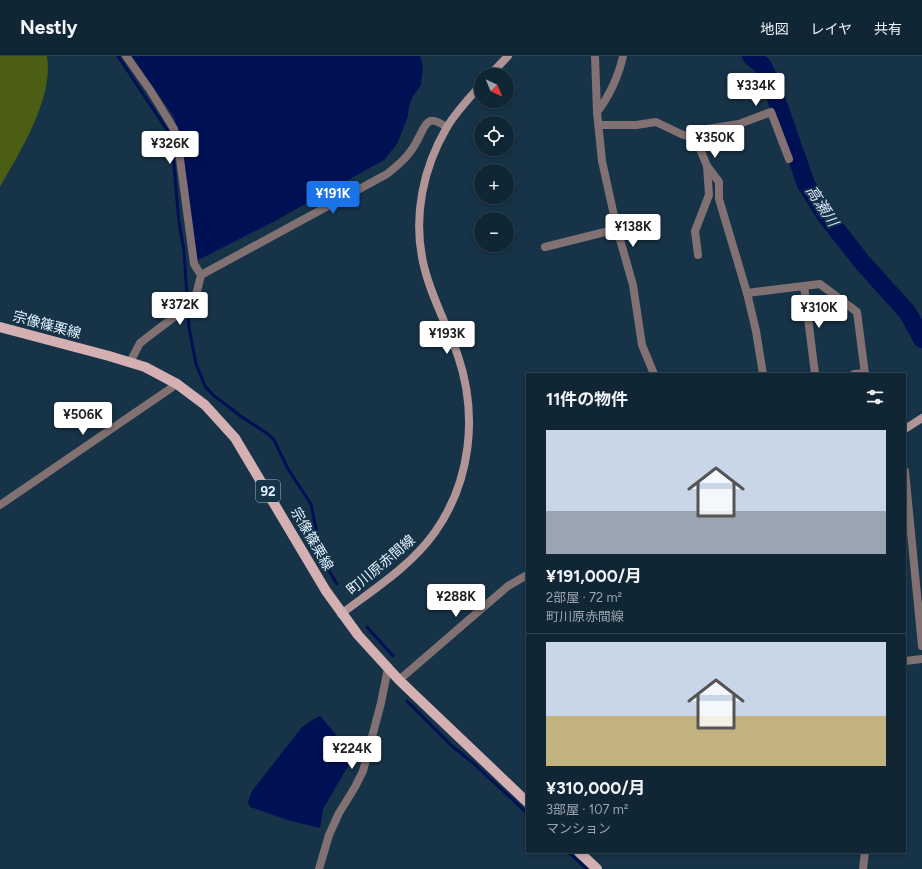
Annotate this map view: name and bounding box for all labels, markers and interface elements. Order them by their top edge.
text: Nestly [20,16,77,39]
text: 地図 [760,21,788,38]
text: レイヤ [810,21,852,38]
text: 共有 [874,21,902,38]
north arrow [474,68,514,108]
map controls [474,68,514,252]
pin: ¥334K [728,73,784,107]
text: ¥334K [736,78,776,93]
button: locate [474,116,514,156]
pin: ¥350K [687,125,743,159]
text: ¥350K [695,130,735,145]
pin: ¥326K [142,131,198,165]
text: ¥326K [151,136,189,151]
button: + [474,164,514,204]
pin: ¥191K [305,181,361,215]
water label: 高瀬川 [802,182,843,231]
text: ¥191K [316,186,350,201]
button: − [474,212,514,252]
pin: ¥138K [605,214,661,248]
text: ¥138K [614,219,652,234]
pin: ¥372K [152,292,208,326]
pin: ¥310K [791,295,847,329]
text: ¥372K [161,297,199,312]
text: ¥310K [800,300,838,315]
street label: 宗像篠栗線 [11,308,83,342]
pin: ¥193K [419,321,475,355]
text: ¥193K [429,326,465,341]
icon: filters [864,386,886,408]
text: 11件の物件 [546,389,628,409]
pin: ¥506K [55,402,111,436]
text: ¥506K [63,407,103,422]
icon: home [680,456,752,528]
road number: 92 [256,480,280,502]
street label: 宗像篠栗線 [287,504,337,574]
street label: 町川原赤間線 [343,531,419,599]
text: ¥191,000/月 [546,566,642,586]
pin: ¥288K [428,584,484,618]
text: ¥288K [436,589,476,604]
text: 2部屋 · 72 m² [546,590,622,605]
text: 町川原赤間線 [546,609,624,624]
icon: home [680,668,752,740]
pin: ¥224K [324,736,380,770]
text: ¥224K [332,741,372,756]
text: ¥310,000/月 [546,778,646,798]
text: 3部屋 · 107 m² [546,802,628,817]
text: マンション [546,821,611,836]

